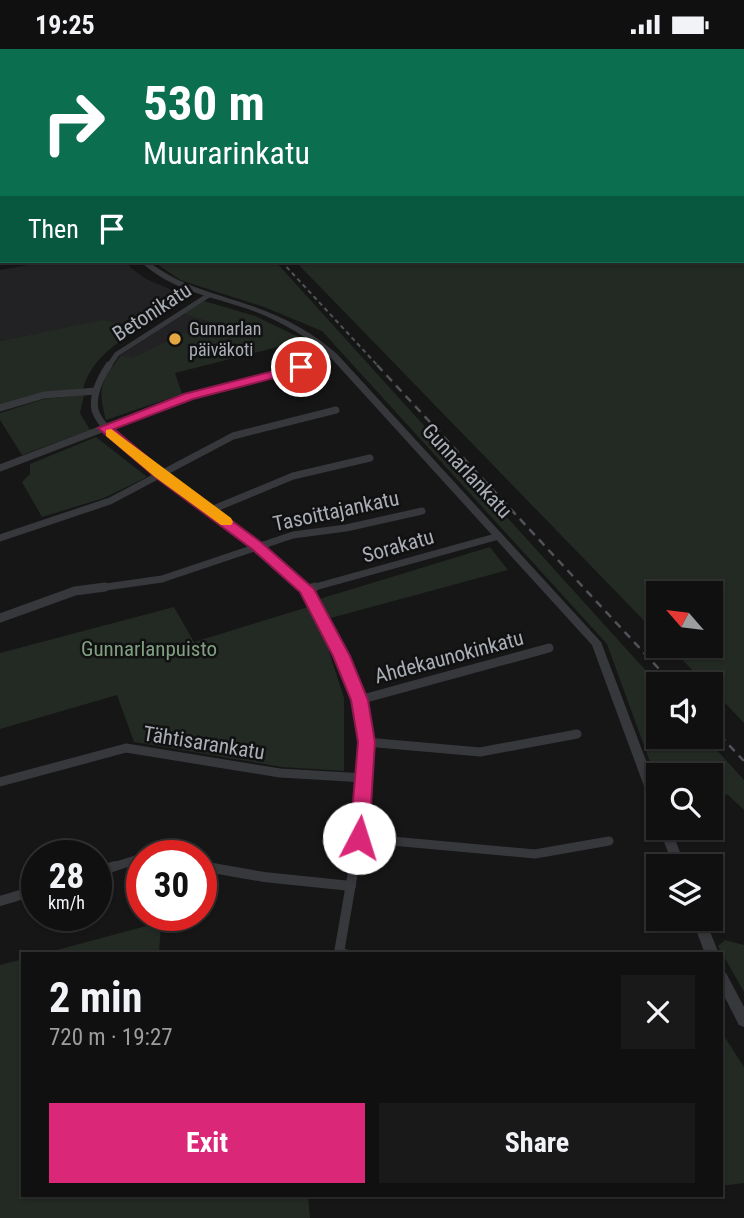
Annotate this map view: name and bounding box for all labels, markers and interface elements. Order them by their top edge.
text: 19:25 [35,10,95,40]
text: 530 m [143,75,265,132]
icon: right [28,77,119,168]
text: Muurarinkatu [143,134,310,172]
icon: arrive [93,210,131,248]
text: Then [28,214,79,244]
street label: Betonikatu [108,278,196,346]
place label: Gunnarlan päiväkoti [189,318,261,360]
marker: Gunnarlan päiväkoti [167,331,183,347]
pin [271,337,331,397]
icon: arrive [282,348,320,386]
street label: Gunnarlankatu [417,419,517,523]
street label: Tasoittajankatu [271,486,401,536]
street label: Sorakatu [359,524,437,568]
north arrow [646,581,723,658]
map controls [646,581,723,931]
street label: Ahdekaunokinkatu [372,626,526,688]
park label: Gunnarlanpuisto [81,637,217,661]
button: sound [646,672,723,749]
street label: Tähtisarankatu [142,722,266,764]
button: search [646,763,723,840]
position arrow [322,801,396,875]
speed limit sign: 30 [126,840,217,931]
button: layers [646,854,723,931]
text: 28 [49,856,84,897]
text: km/h [48,892,85,913]
text: 2 min [49,973,142,1022]
button: close [621,975,695,1049]
text: 720 m · 19:27 [49,1024,173,1051]
button: Exit [49,1103,365,1183]
button: Share [379,1103,695,1183]

